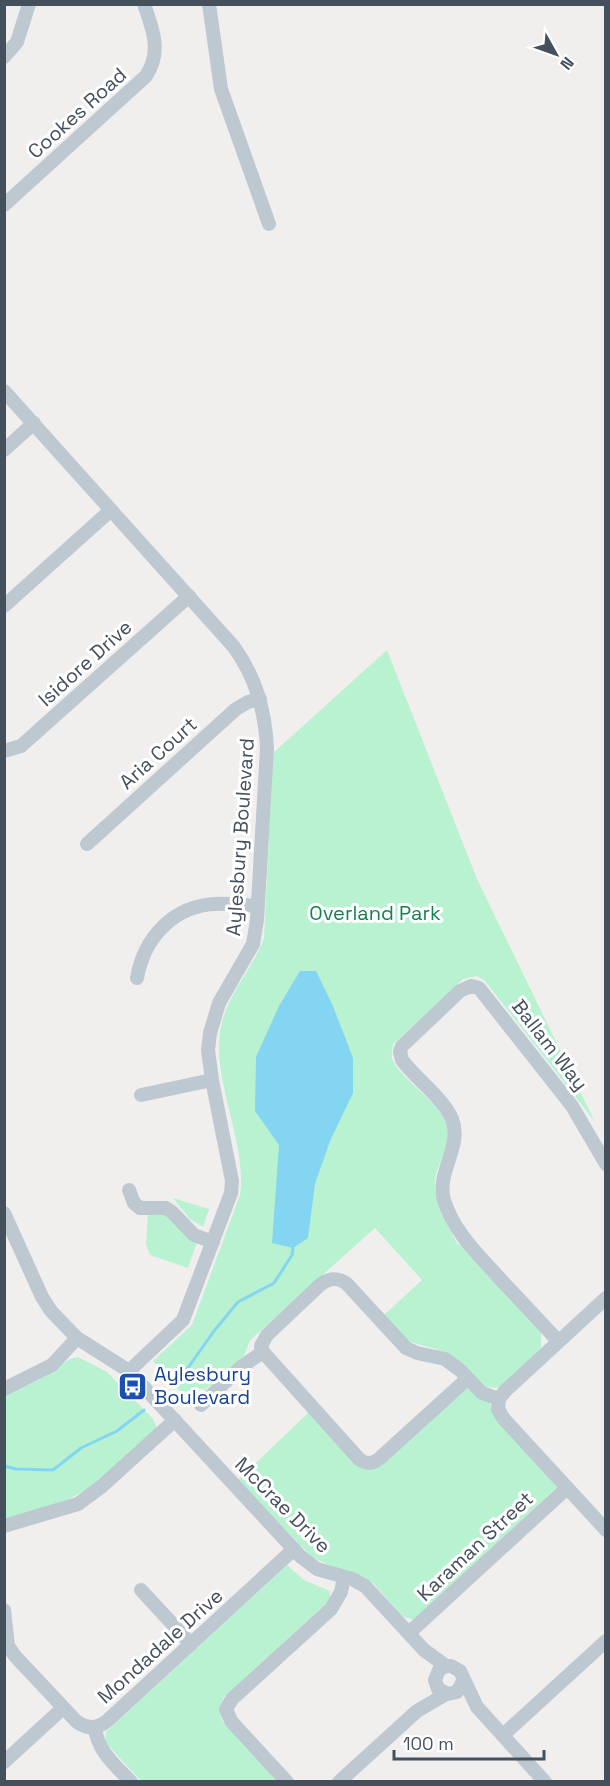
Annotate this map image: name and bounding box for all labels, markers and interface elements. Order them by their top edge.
north arrow [526,24,586,84]
text: N [556,52,579,74]
street label: Cookes Road [22,62,132,164]
street label: Isidore Drive [33,614,137,712]
street label: Aria Court [114,711,202,795]
street label: Aylesbury Boulevard [220,737,260,937]
park label: Overland Park [309,900,441,926]
street label: Ballam Way [506,994,594,1096]
place label: Aylesbury Boulevard [154,1361,251,1410]
bus stop icon: Aylesbury Boulevard [117,1370,149,1402]
street label: McCrae Drive [229,1451,337,1559]
street label: Karaman Street [411,1485,539,1607]
street label: Mondadale Drive [92,1583,228,1709]
scale bar [394,1723,544,1761]
text: 100 m [403,1732,454,1755]

